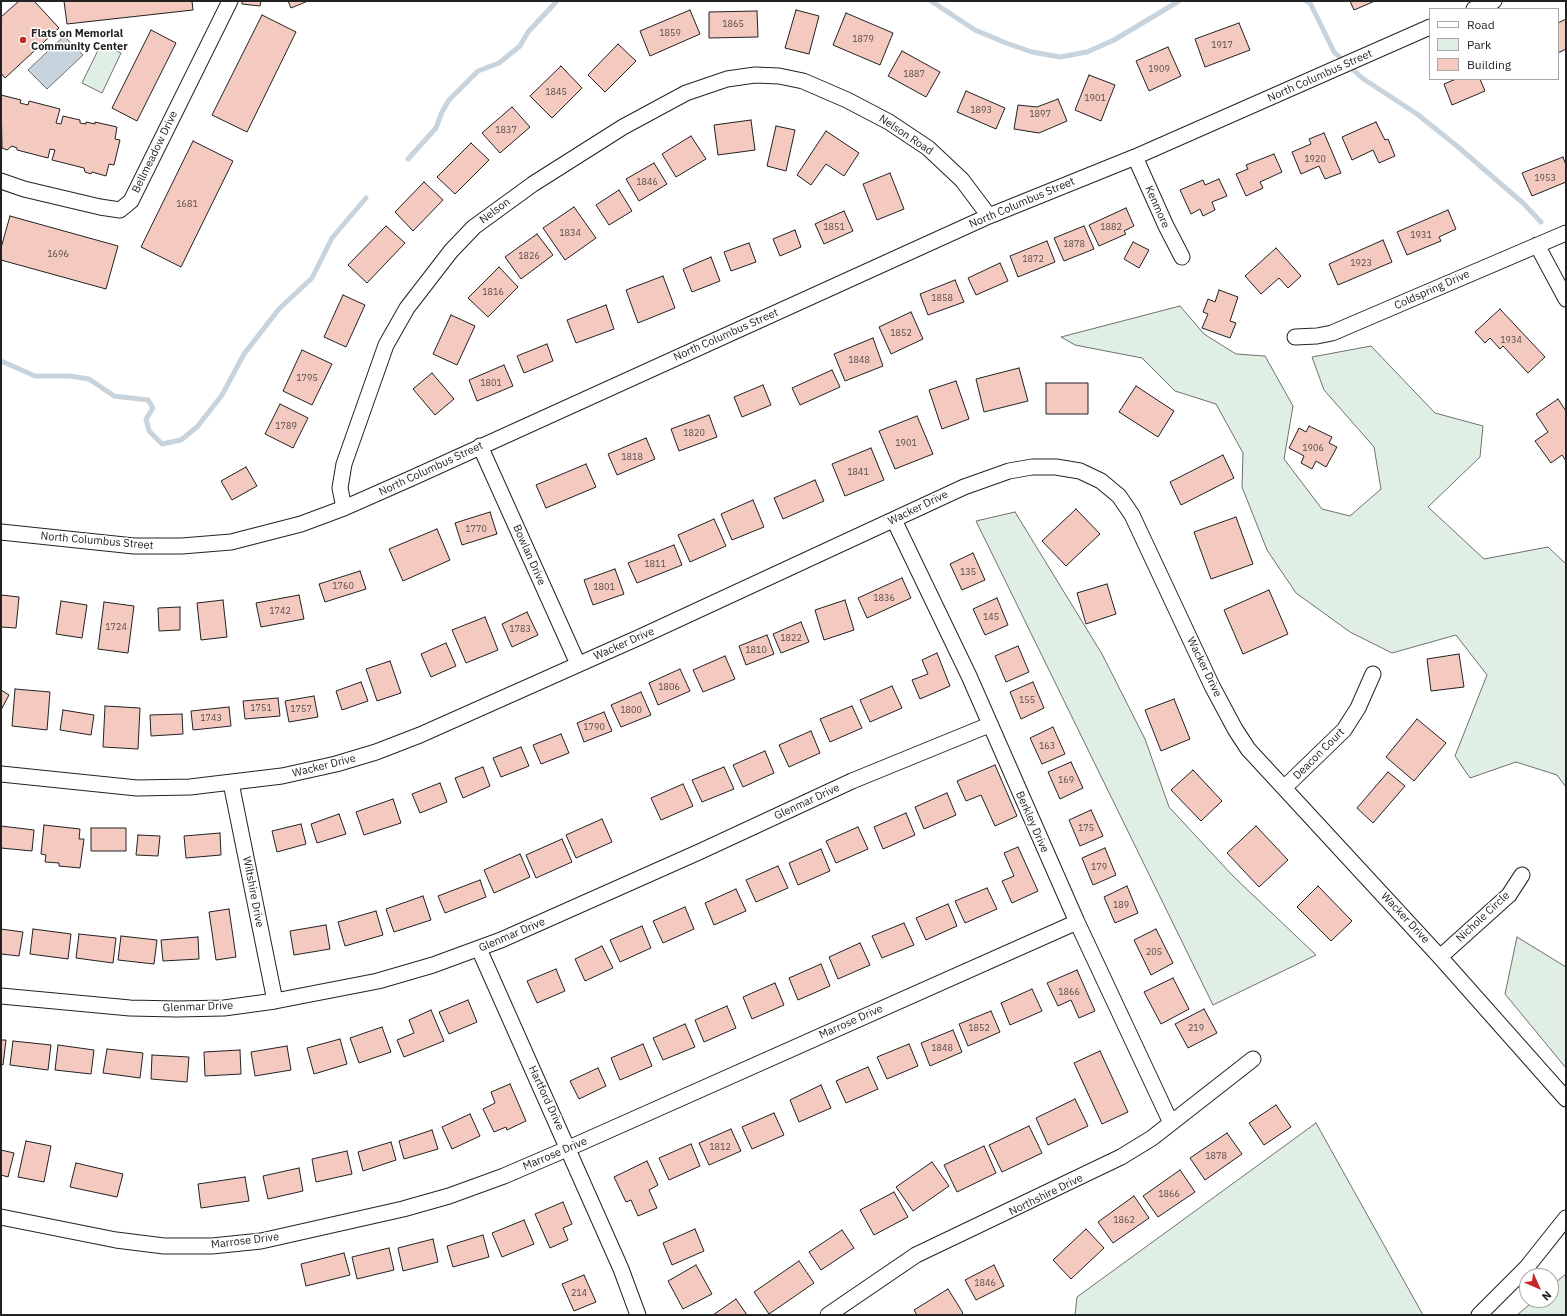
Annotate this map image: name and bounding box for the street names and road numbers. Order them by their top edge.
street label: North Columbus Street [1266,47,1374,105]
street label: Bellmeadow Drive [129,109,181,195]
street label: Nelson Road [876,112,936,158]
street label: North Columbus Street [967,175,1077,231]
street label: Kenmore [1142,184,1172,230]
street label: Nelson [477,195,513,227]
street label: Coldspring Drive [1392,267,1472,313]
street label: North Columbus Street [672,306,780,364]
street label: North Columbus Street [377,439,485,499]
street label: Wacker Drive [886,488,950,528]
street label: Bowlan Drive [510,523,548,587]
street label: North Columbus Street [40,529,154,553]
street label: Wacker Drive [592,625,656,663]
street label: Wacker Drive [1184,635,1224,699]
street label: Deacon Court [1291,726,1347,782]
street label: Wacker Drive [291,752,357,780]
street label: Glenmar Drive [772,781,842,823]
street label: Berkley Drive [1013,789,1051,855]
street label: Wiltshire Drive [240,855,266,929]
street label: Nichole Circle [1454,889,1512,945]
street label: Wacker Drive [1378,890,1432,946]
street label: Glenmar Drive [477,915,547,955]
street label: Glenmar Drive [163,999,233,1015]
street label: Marrose Drive [817,1002,885,1042]
street label: Hartford Drive [525,1064,567,1132]
street label: Marrose Drive [521,1135,589,1173]
street label: Northshire Drive [1007,1171,1085,1219]
street label: Marrose Drive [210,1230,280,1252]

